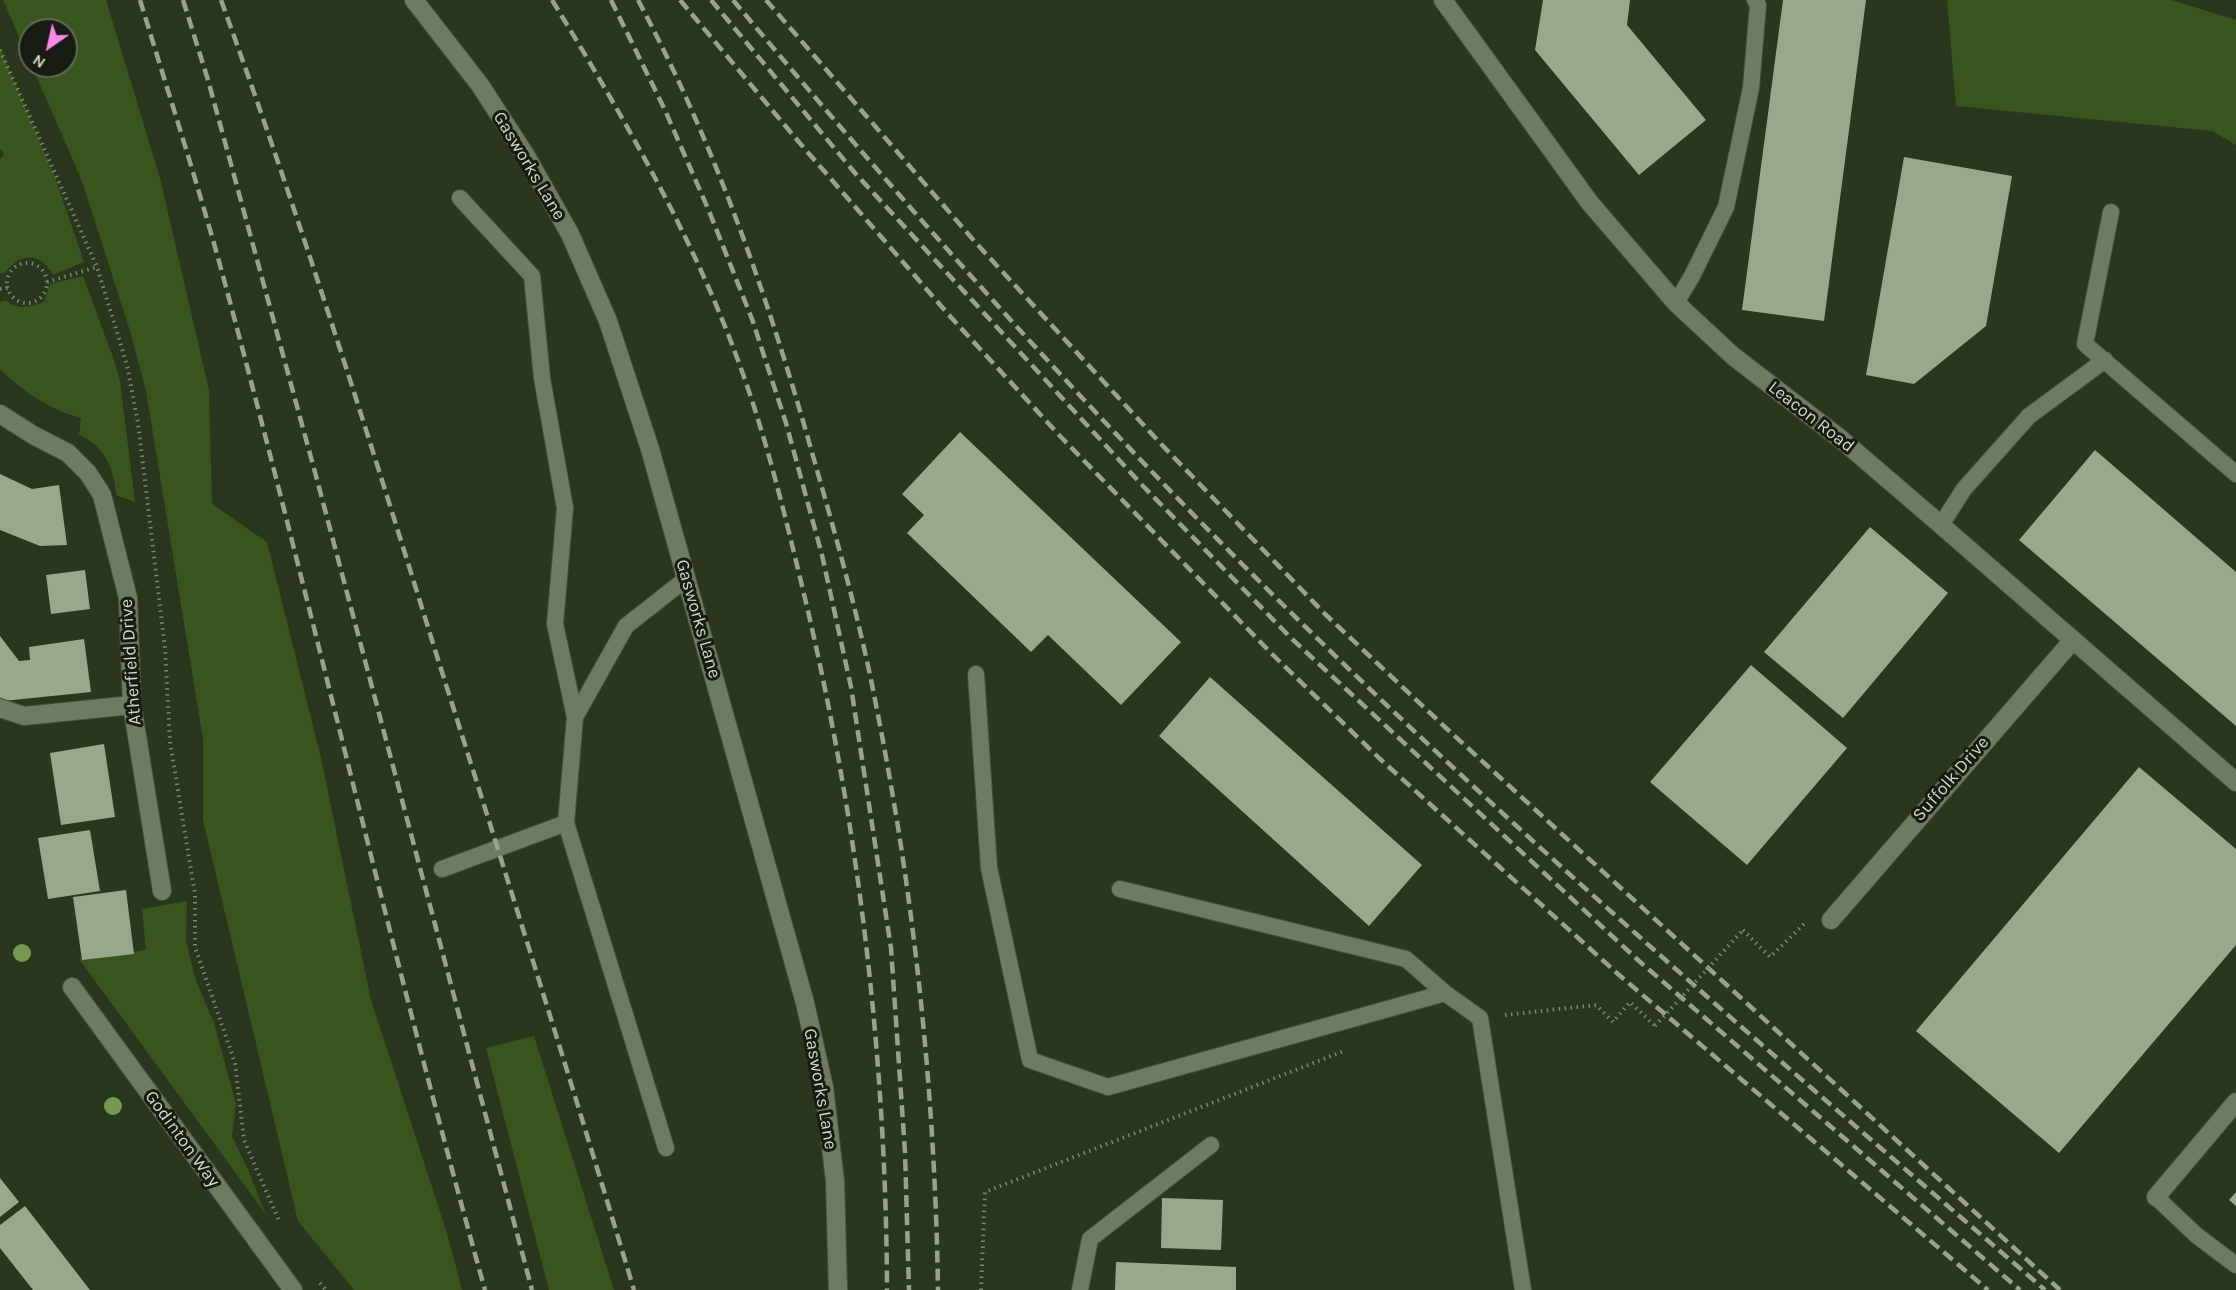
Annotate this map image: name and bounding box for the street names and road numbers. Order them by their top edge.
street label: Gasworks Lane [488,108,570,224]
street label: Leacon Road [1764,377,1858,457]
street label: Gasworks Lane [671,557,725,681]
street label: Atherfield Drive [116,598,146,726]
street label: Suffolk Drive [1908,732,1994,826]
street label: Gasworks Lane [799,1027,841,1151]
street label: Godinton Way [140,1087,224,1191]

